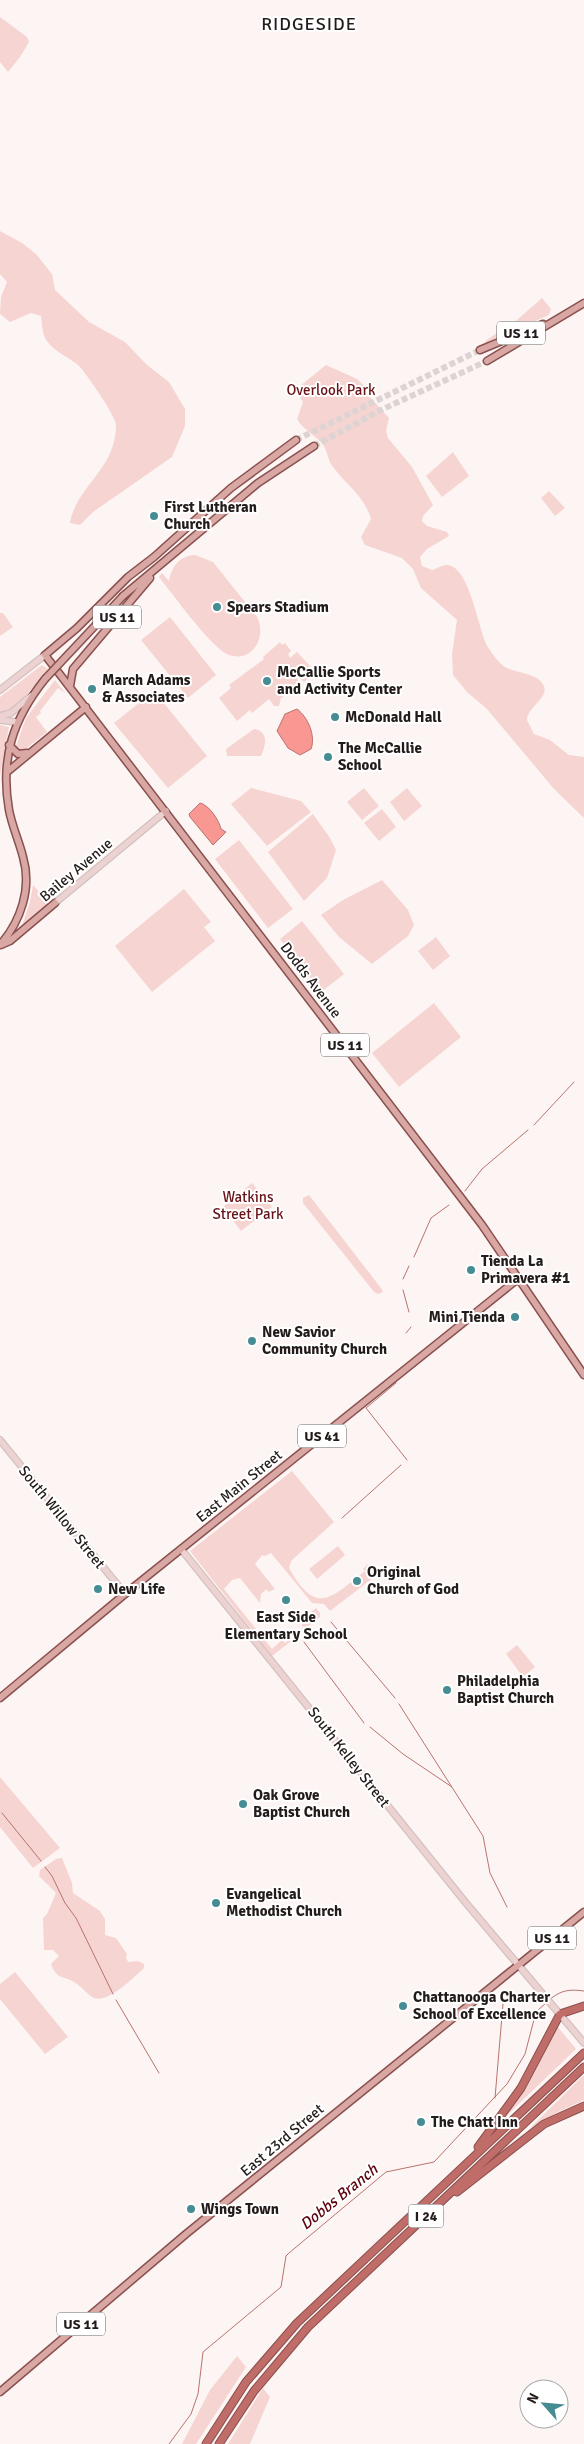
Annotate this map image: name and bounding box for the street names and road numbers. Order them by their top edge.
road number: US 11 [497,322,545,344]
road number: US 11 [93,606,141,628]
street label: Bailey Avenue [36,834,116,906]
street label: Dodds Avenue [277,939,345,1021]
road number: US 11 [321,1034,369,1056]
road number: US 41 [298,1424,346,1448]
street label: East Main Street [192,1446,286,1526]
street label: South Willow Street [15,1462,109,1572]
street label: South Kelley Street [304,1703,394,1811]
road number: US 11 [528,1926,576,1950]
street label: East 23rd Street [237,2100,327,2180]
road number: I 24 [408,2204,444,2228]
road number: US 11 [57,2312,105,2336]

